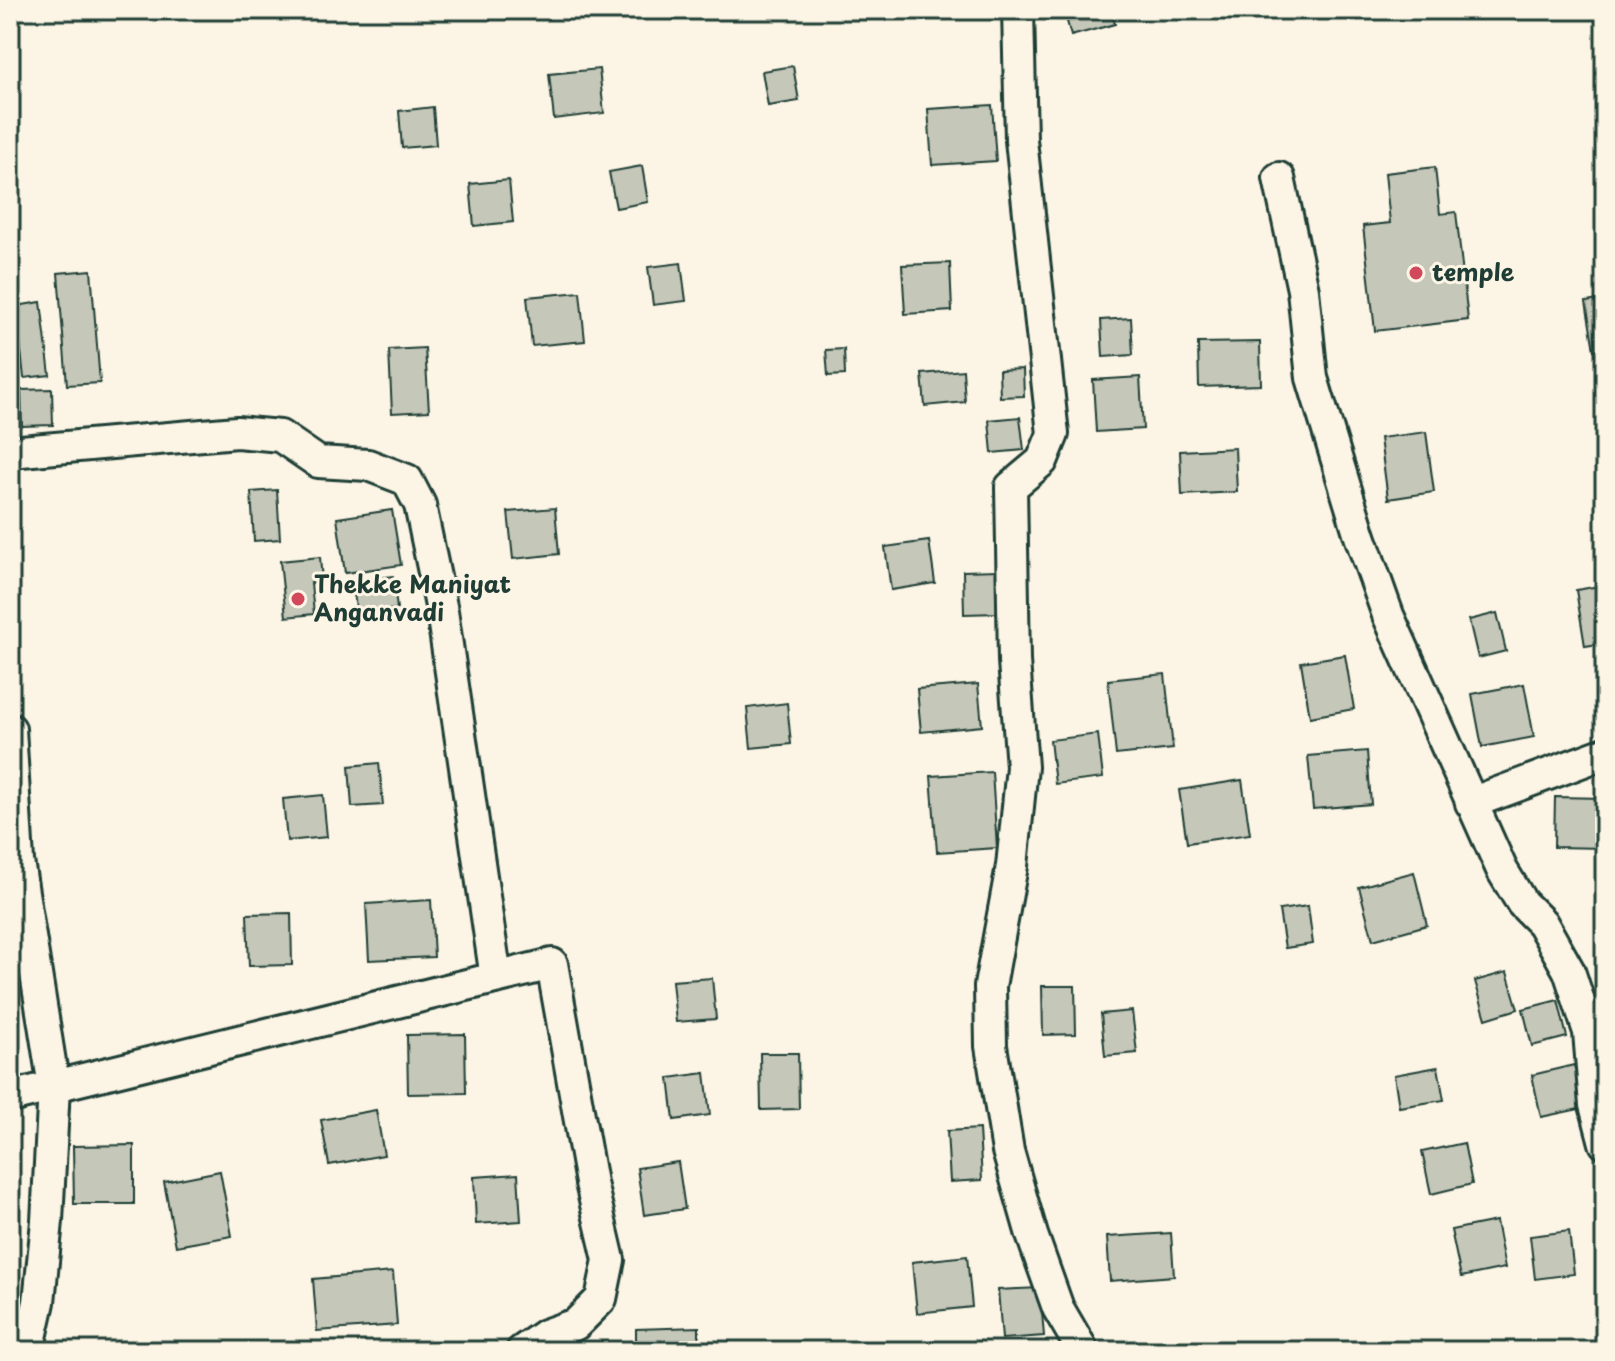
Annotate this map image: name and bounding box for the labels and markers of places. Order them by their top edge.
place label: temple [1432,253,1515,289]
marker: temple [1407,264,1425,282]
place label: Thekke Maniyat Anganvadi [314,565,511,629]
marker: Thekke Maniyat Anganvadi [289,590,307,608]

